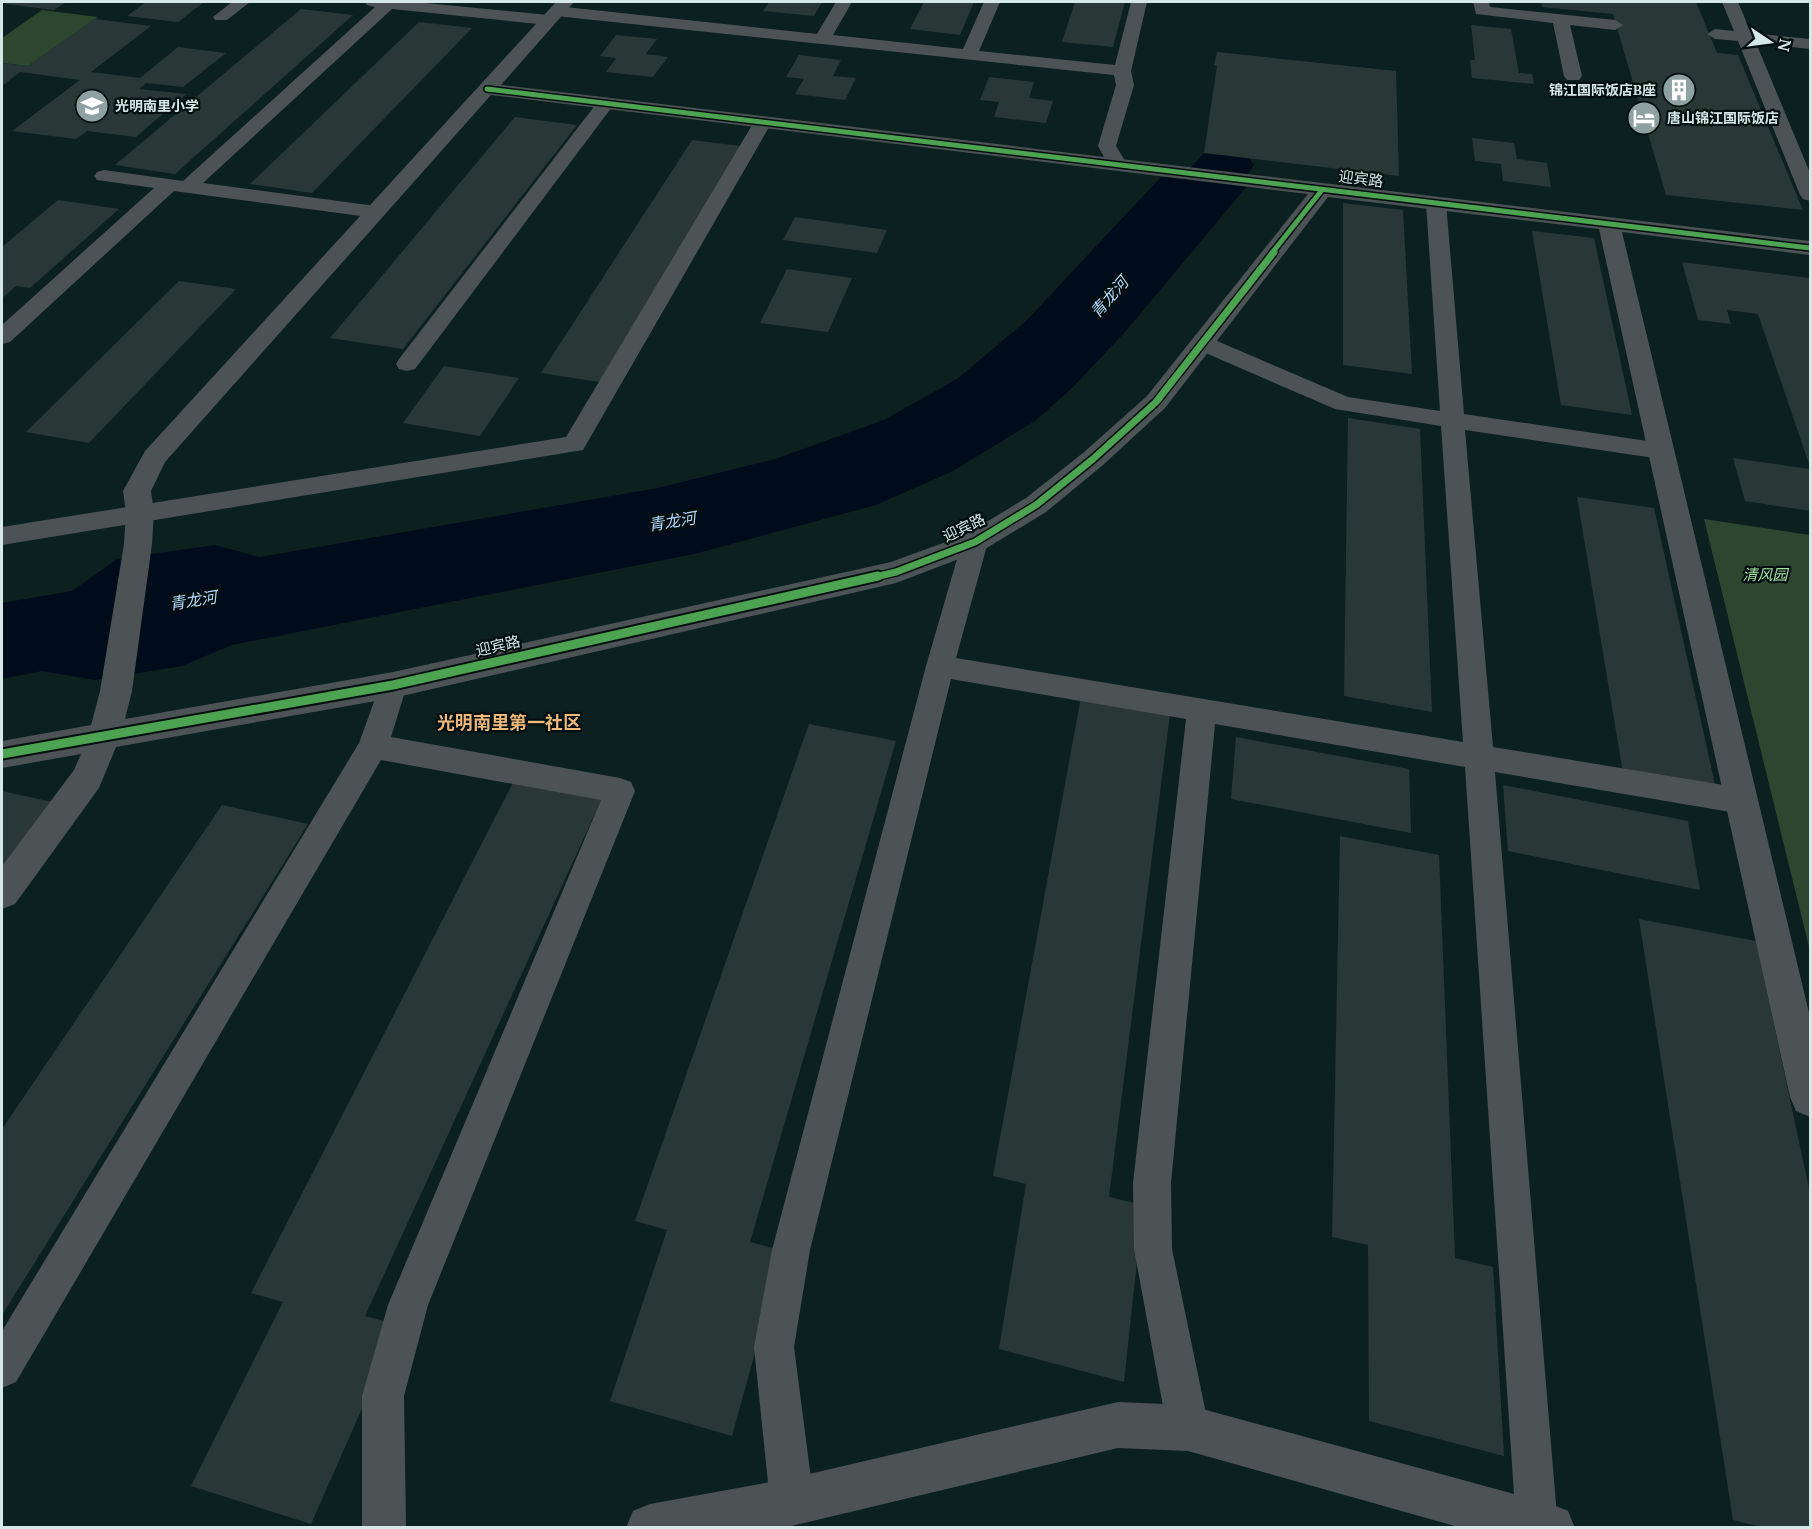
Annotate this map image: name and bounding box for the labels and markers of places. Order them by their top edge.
building icon: 锦江国际饭店B座 [1661,72,1697,108]
place label: 锦江国际饭店B座 [1549,80,1656,99]
school or university icon: 光明南里小学 [74,88,110,124]
place label: 光明南里小学 [115,96,199,115]
hotel icon: 唐山锦江国际饭店 [1626,100,1662,136]
place label: 唐山锦江国际饭店 [1667,108,1779,127]

